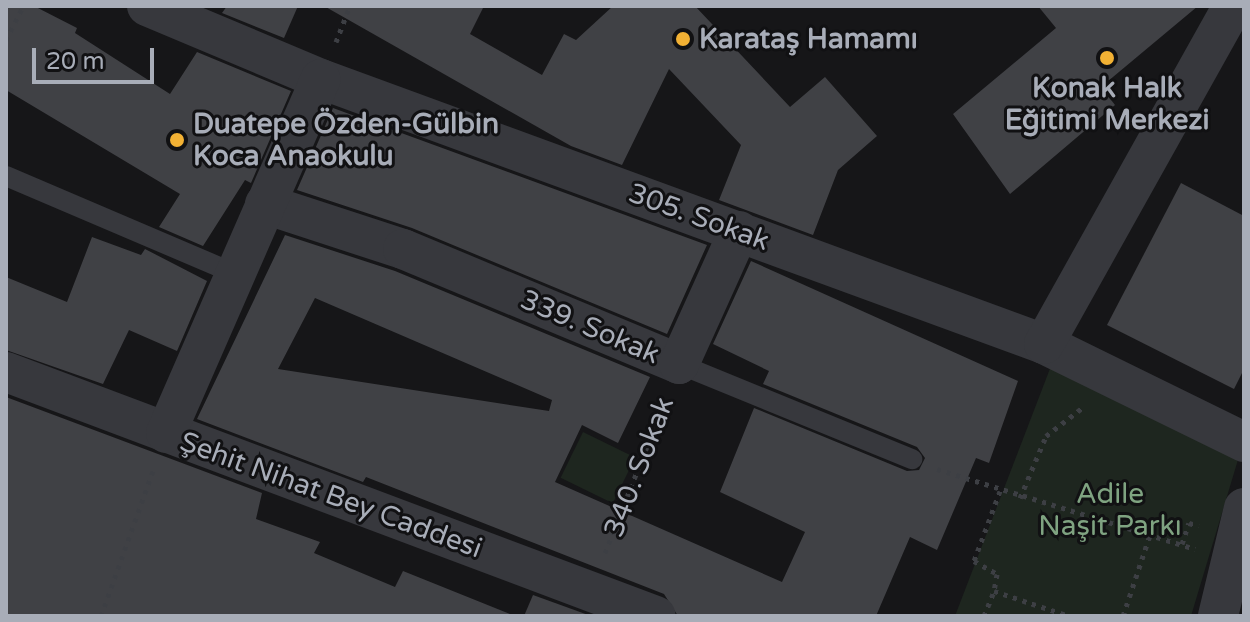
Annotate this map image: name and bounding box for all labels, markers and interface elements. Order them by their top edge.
place label: Karataş Hamamı [699,22,918,56]
marker: Karataş Hamamı [674,30,692,48]
scale bar [36,32,158,82]
text: 20 m [46,47,104,76]
marker: Konak Halk Eğitimi Merkezi [1098,49,1116,67]
place label: Konak Halk Eğitimi Merkezi [1005,71,1209,137]
place label: Duatepe Özden-Gülbin Koca Anaokulu [193,107,499,173]
marker: Duatepe Özden-Gülbin Koca Anaokulu [168,131,186,149]
street label: 305. Sokak [624,176,774,258]
street label: 339. Sokak [516,283,664,371]
street label: 340. Sokak [597,392,681,542]
street label: Şehit Nihat Bey Caddesi [175,425,487,565]
park label: Adile Naşit Parkı [1038,477,1182,543]

